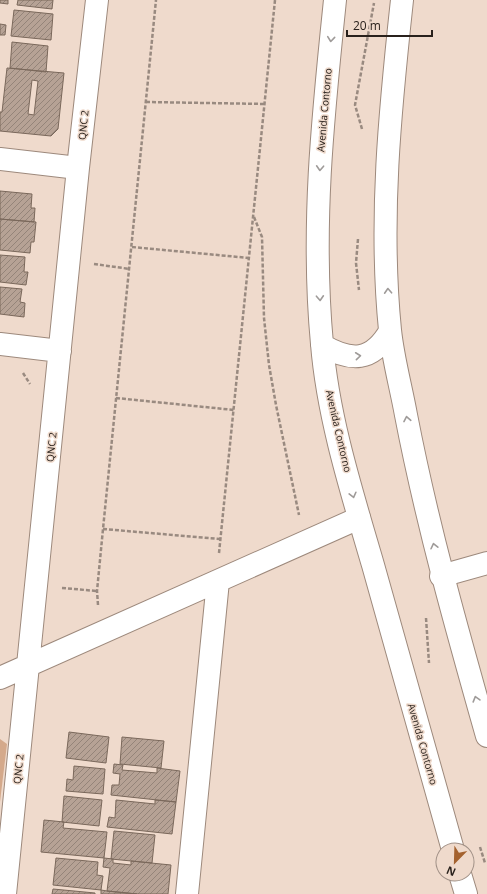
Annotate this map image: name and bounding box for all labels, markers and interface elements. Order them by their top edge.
scale bar [347,12,432,38]
text: 20 m [353,17,381,34]
one-way arrow [326,36,335,42]
street label: Avenida Contorno [313,67,335,153]
street label: QNC 2 [74,109,92,141]
one-way arrow [315,165,324,171]
one-way arrow [384,288,392,294]
one-way arrow [315,295,324,301]
one-way arrow [355,351,361,360]
street label: Avenida Contorno [323,388,355,474]
one-way arrow [403,416,412,423]
street label: QNC 2 [42,431,60,463]
one-way arrow [349,491,357,498]
one-way arrow [431,543,439,550]
one-way arrow [472,695,481,702]
street label: Avenida Contorno [405,702,441,786]
street label: QNC 2 [9,753,27,785]
north arrow [435,842,475,882]
text: N [444,863,458,880]

